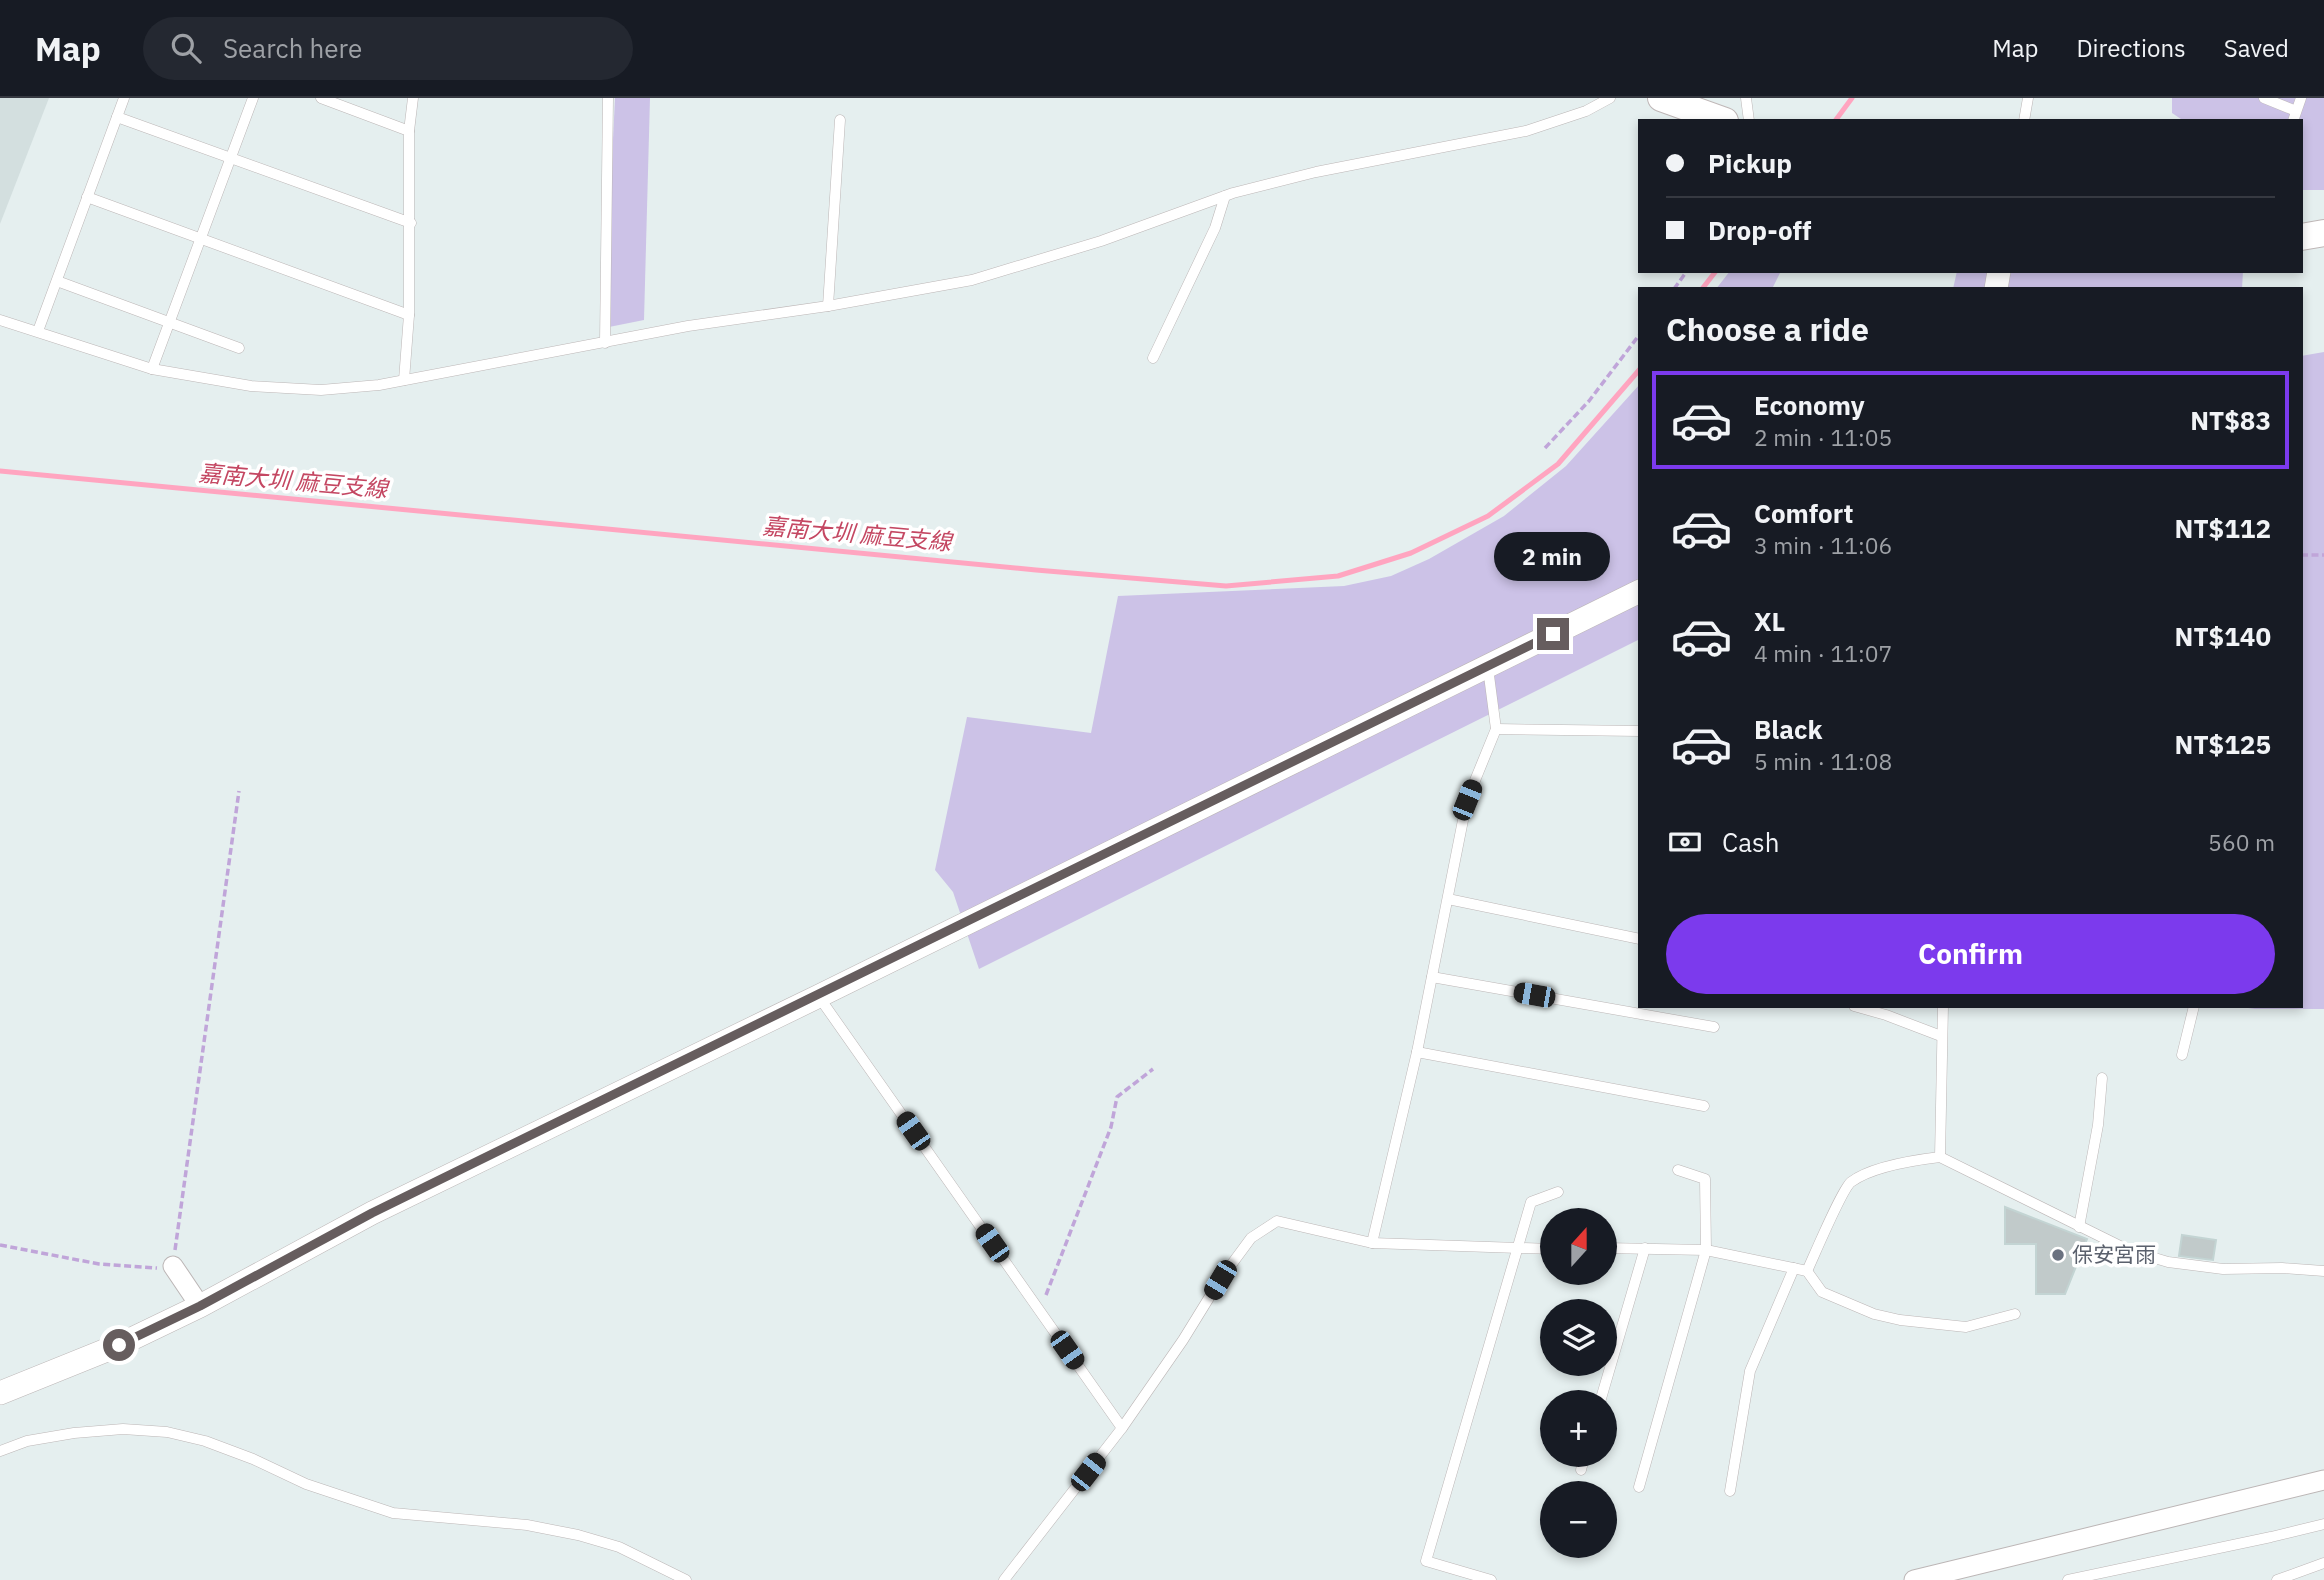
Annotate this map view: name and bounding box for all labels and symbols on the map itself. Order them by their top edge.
water label: 嘉南大圳 麻豆支線 [197,457,392,503]
water label: 嘉南大圳 麻豆支線 [761,510,956,556]
callout: 2 min [1495,532,1611,582]
route end [1537,618,1569,650]
car [1450,777,1485,823]
car [1512,981,1557,1009]
car [893,1108,934,1154]
north arrow [1540,1208,1617,1284]
car [972,1220,1013,1266]
place label: 保安宮雨 [2072,1240,2156,1268]
marker: 保安宮雨 [2050,1247,2066,1263]
car [1201,1257,1240,1303]
car [1047,1327,1088,1373]
route start [103,1329,135,1361]
car [1067,1449,1110,1495]

